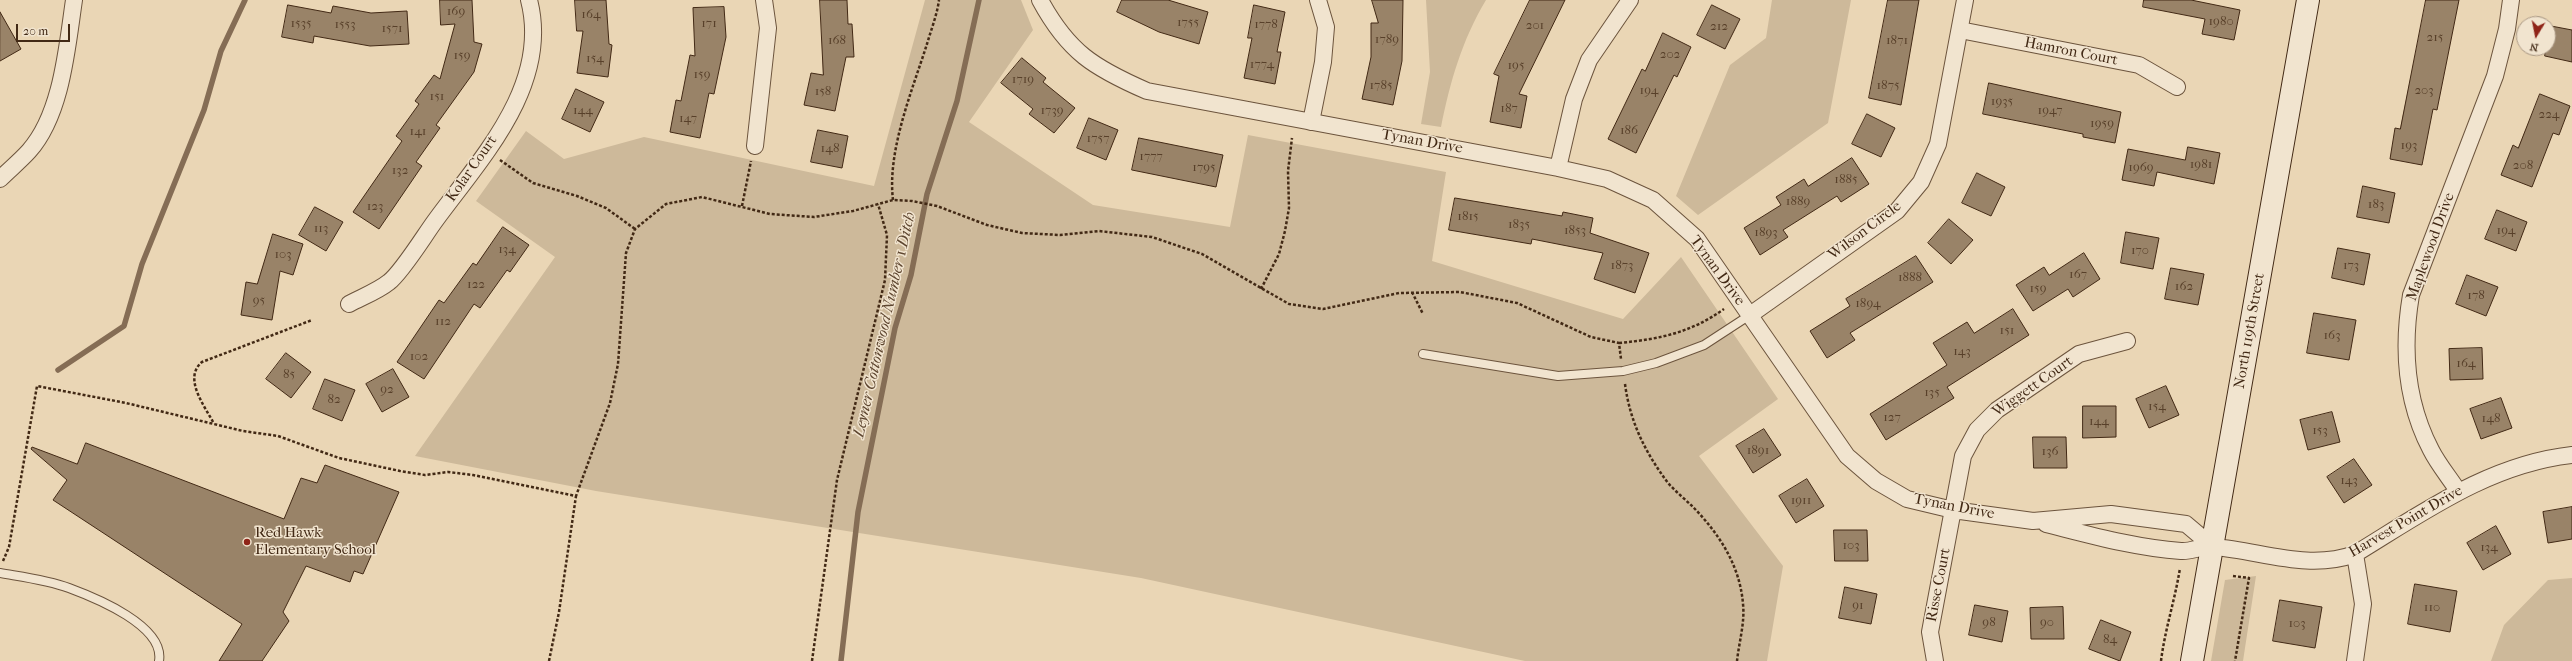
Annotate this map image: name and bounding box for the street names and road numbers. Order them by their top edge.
street label: Hamron Court [2023,34,2119,70]
street label: Tynan Drive [1380,126,1464,158]
street label: Kolar Court [443,132,501,206]
street label: Maplewood Drive [2403,190,2459,304]
street label: Wilson Circle [1825,198,1905,264]
street label: Tynan Drive [1686,233,1748,309]
street label: North 119th Street [2231,272,2269,390]
street label: Wiggett Court [1989,353,2077,421]
street label: Harvest Point Drive [2346,482,2466,562]
street label: Tynan Drive [1912,490,1996,524]
street label: Risse Court [1923,547,1955,623]

